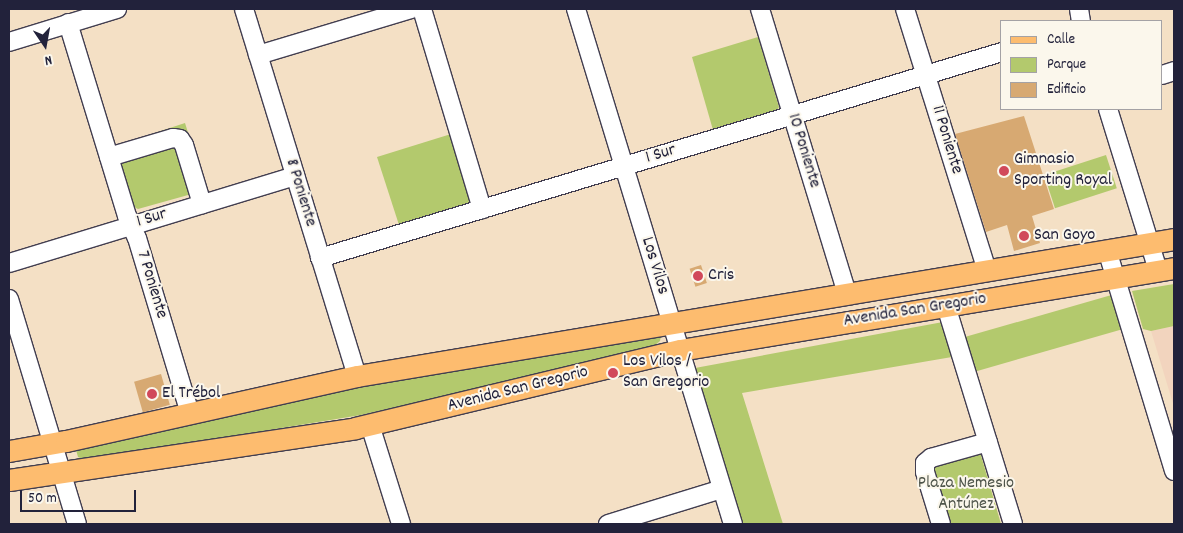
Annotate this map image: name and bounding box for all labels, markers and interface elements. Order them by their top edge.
north arrow [20,20,70,70]
legend [1000,20,1163,110]
text: Calle [1047,29,1075,51]
text: N [43,49,54,70]
text: Parque [1047,54,1086,76]
text: Edificio [1047,79,1086,101]
street label: 11 Poniente [925,103,967,177]
street label: 10 Poniente [781,111,825,191]
street label: 1 Sur [643,140,679,170]
place label: Gimnasio Sporting Royal [1014,150,1112,192]
street label: 8 Poniente [279,156,321,230]
marker: Gimnasio Sporting Royal [998,165,1010,177]
street label: 1 Sur [134,204,170,234]
place label: San Goyo [1034,225,1095,247]
marker: San Goyo [1018,230,1030,242]
street label: Los Vilos [635,235,673,297]
street label: 7 Poniente [130,249,172,321]
place label: Cris [708,265,734,287]
marker: Cris [692,270,704,282]
street label: Avenida San Gregorio [842,289,988,333]
place label: Los Vilos / San Gregorio [623,352,709,394]
street label: Avenida San Gregorio [445,362,591,418]
marker: Los Vilos / San Gregorio [607,367,619,379]
place label: El Trébol [162,383,220,405]
marker: El Trébol [146,388,158,400]
park label: Plaza Nemesio Antúnez [918,474,1014,516]
scale bar [22,480,139,512]
text: 50 m [28,488,57,510]

